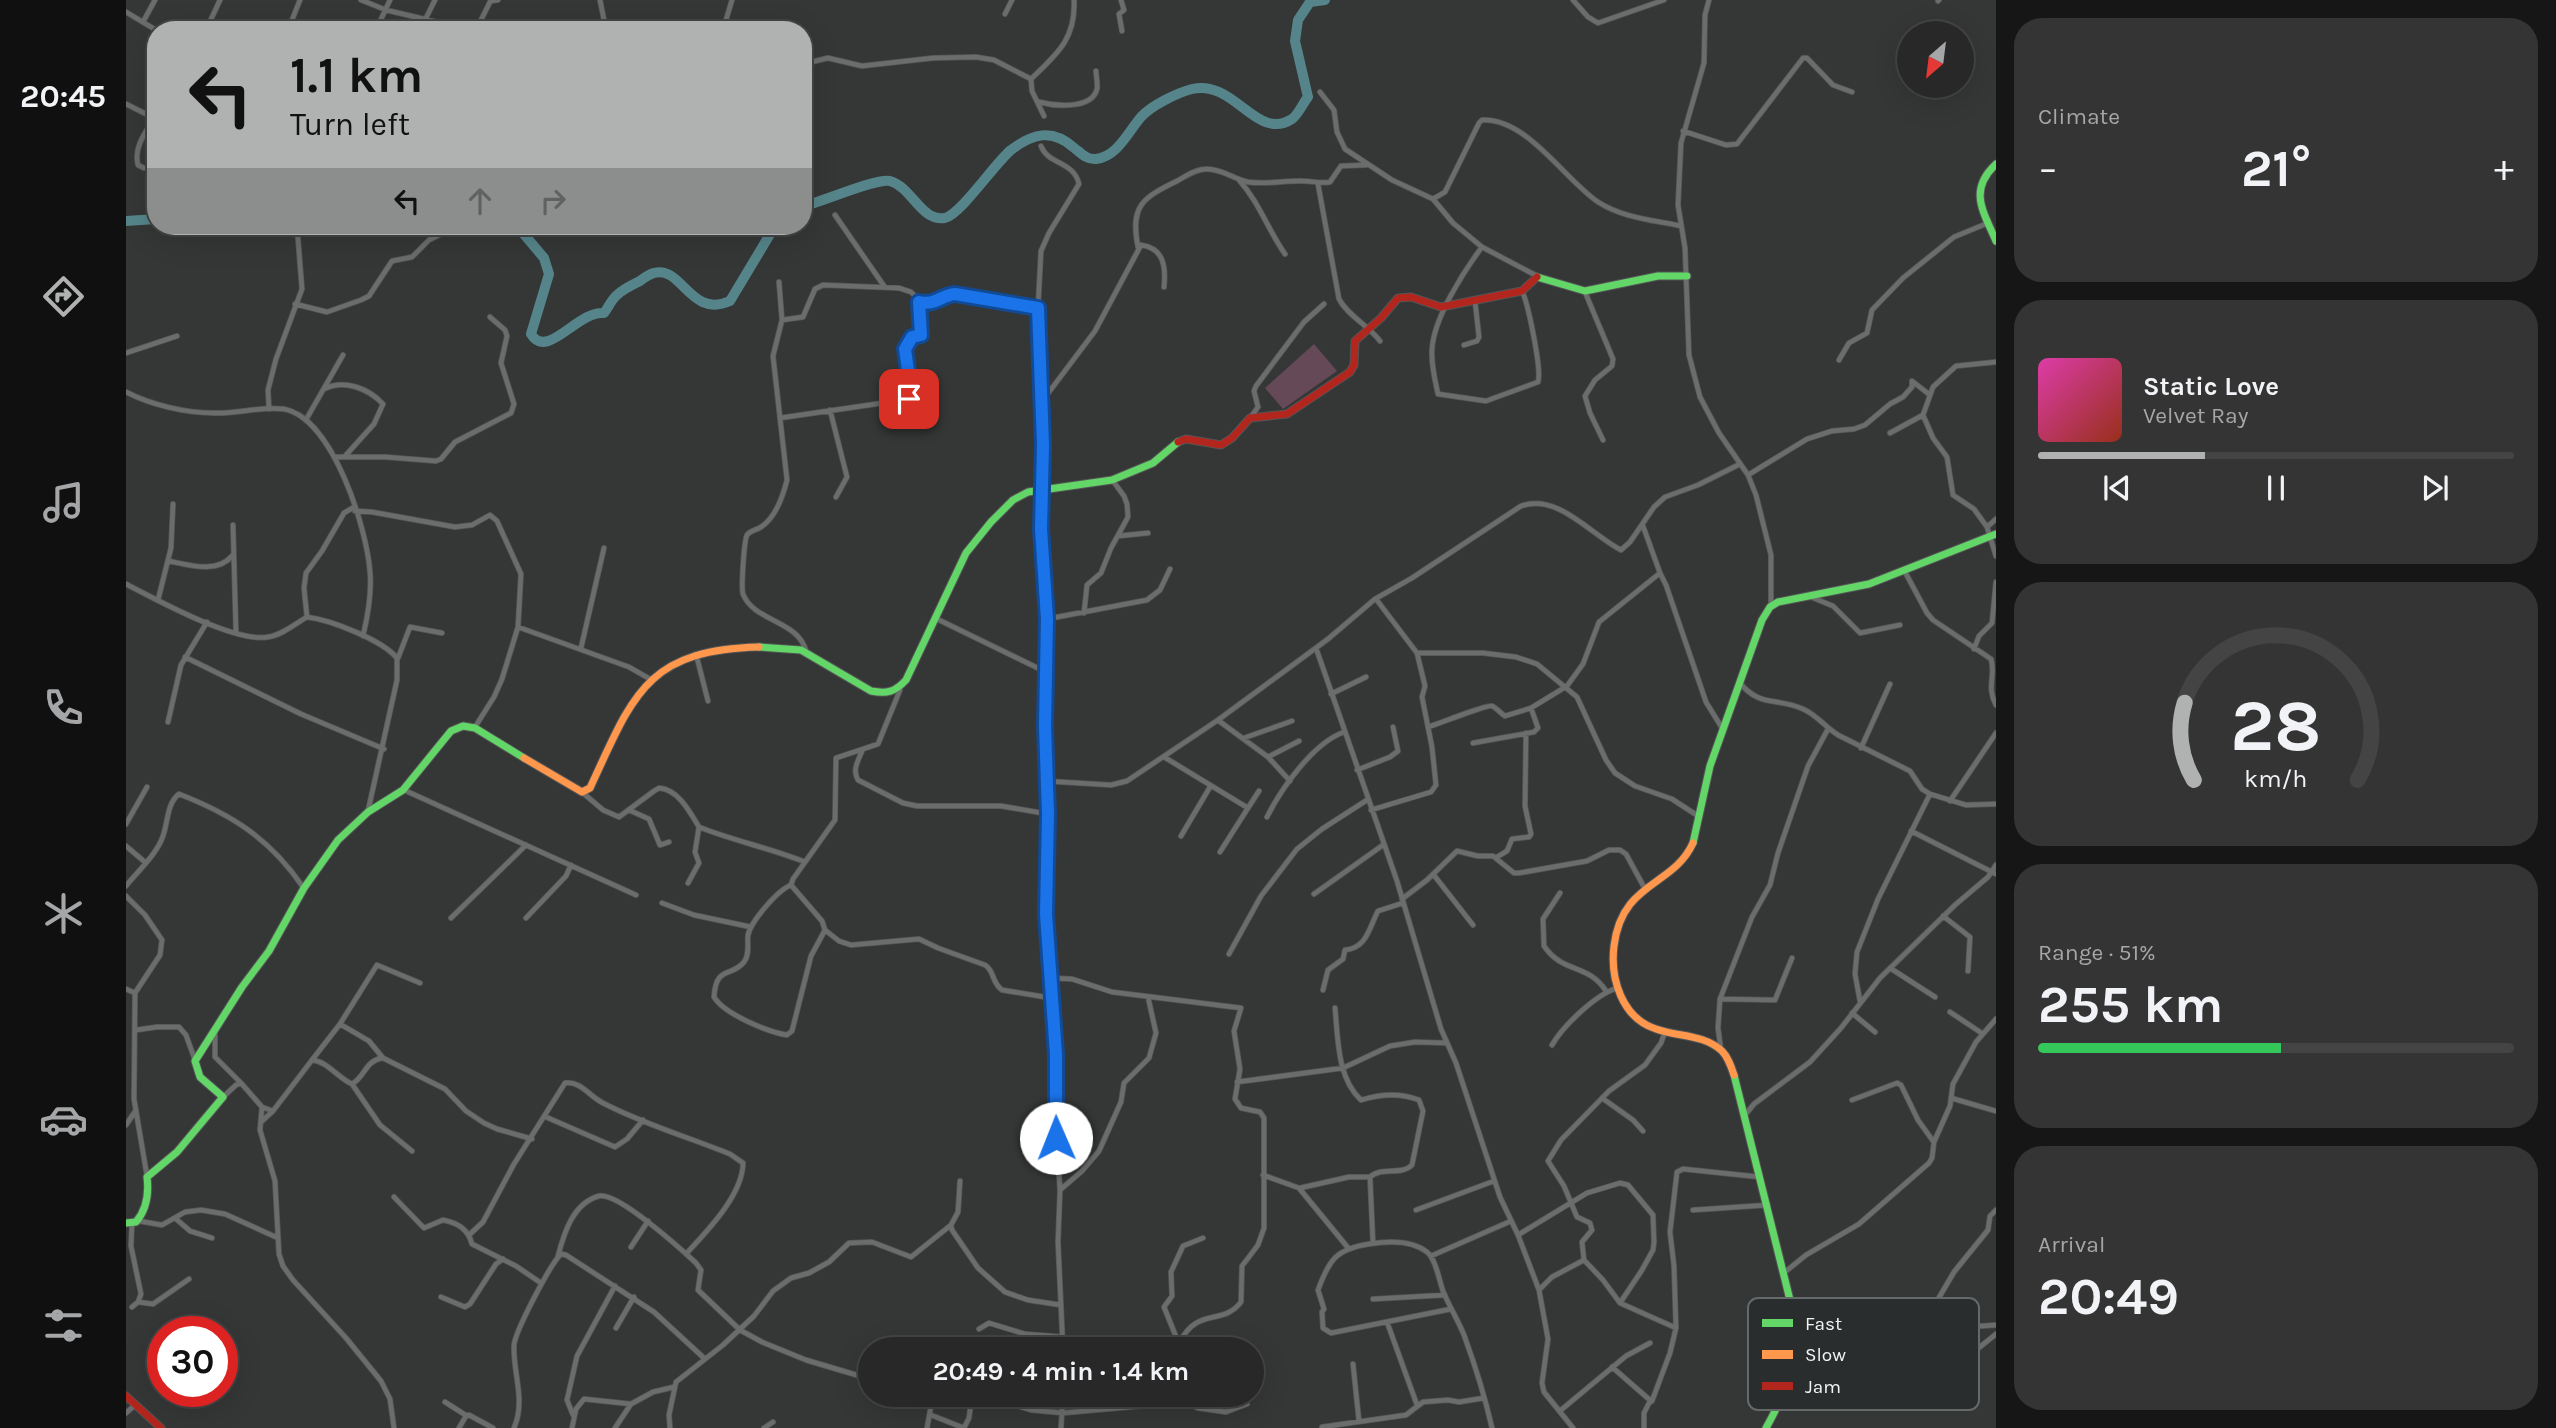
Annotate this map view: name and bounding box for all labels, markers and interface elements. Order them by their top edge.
north arrow [1897,21,1974,98]
map controls [1897,21,1974,98]
text: 1.1 km [290,47,423,104]
icon: left [175,49,266,140]
text: 20:45 [20,78,106,115]
text: Climate [2038,103,2120,130]
text: Turn left [290,106,410,143]
text: 21° [2241,138,2311,199]
text: − [2038,146,2058,191]
text: + [2494,146,2514,191]
icon: left [388,182,426,220]
icon: ahead [461,182,499,220]
icon: right [534,182,572,220]
icon: directions [39,272,88,321]
pin [879,369,939,429]
text: Static Love [2143,371,2279,402]
icon: arrive [890,380,928,418]
text: Velvet Ray [2143,402,2248,429]
icon: previous [2098,469,2136,507]
icon: pause [2257,469,2295,507]
icon: next [2416,469,2454,507]
icon: music [39,478,88,527]
icon: phone [39,683,88,732]
text: 28 [2230,683,2322,768]
text: km/h [2244,764,2308,793]
icon: climate [39,889,88,938]
text: Range · 51% [2038,939,2156,966]
text: 255 km [2038,974,2223,1035]
icon: car [39,1095,88,1144]
position arrow [1019,1101,1093,1175]
text: Arrival [2038,1231,2105,1258]
text: 20:49 [2038,1266,2179,1327]
legend [1748,1298,1979,1410]
icon: filters [39,1301,88,1350]
text: Fast [1805,1313,1842,1335]
speed limit sign: 30 [147,1316,238,1407]
text: Slow [1805,1344,1846,1366]
text: 20:49 · 4 min · 1.4 km [933,1356,1189,1387]
text: Jam [1805,1376,1841,1398]

